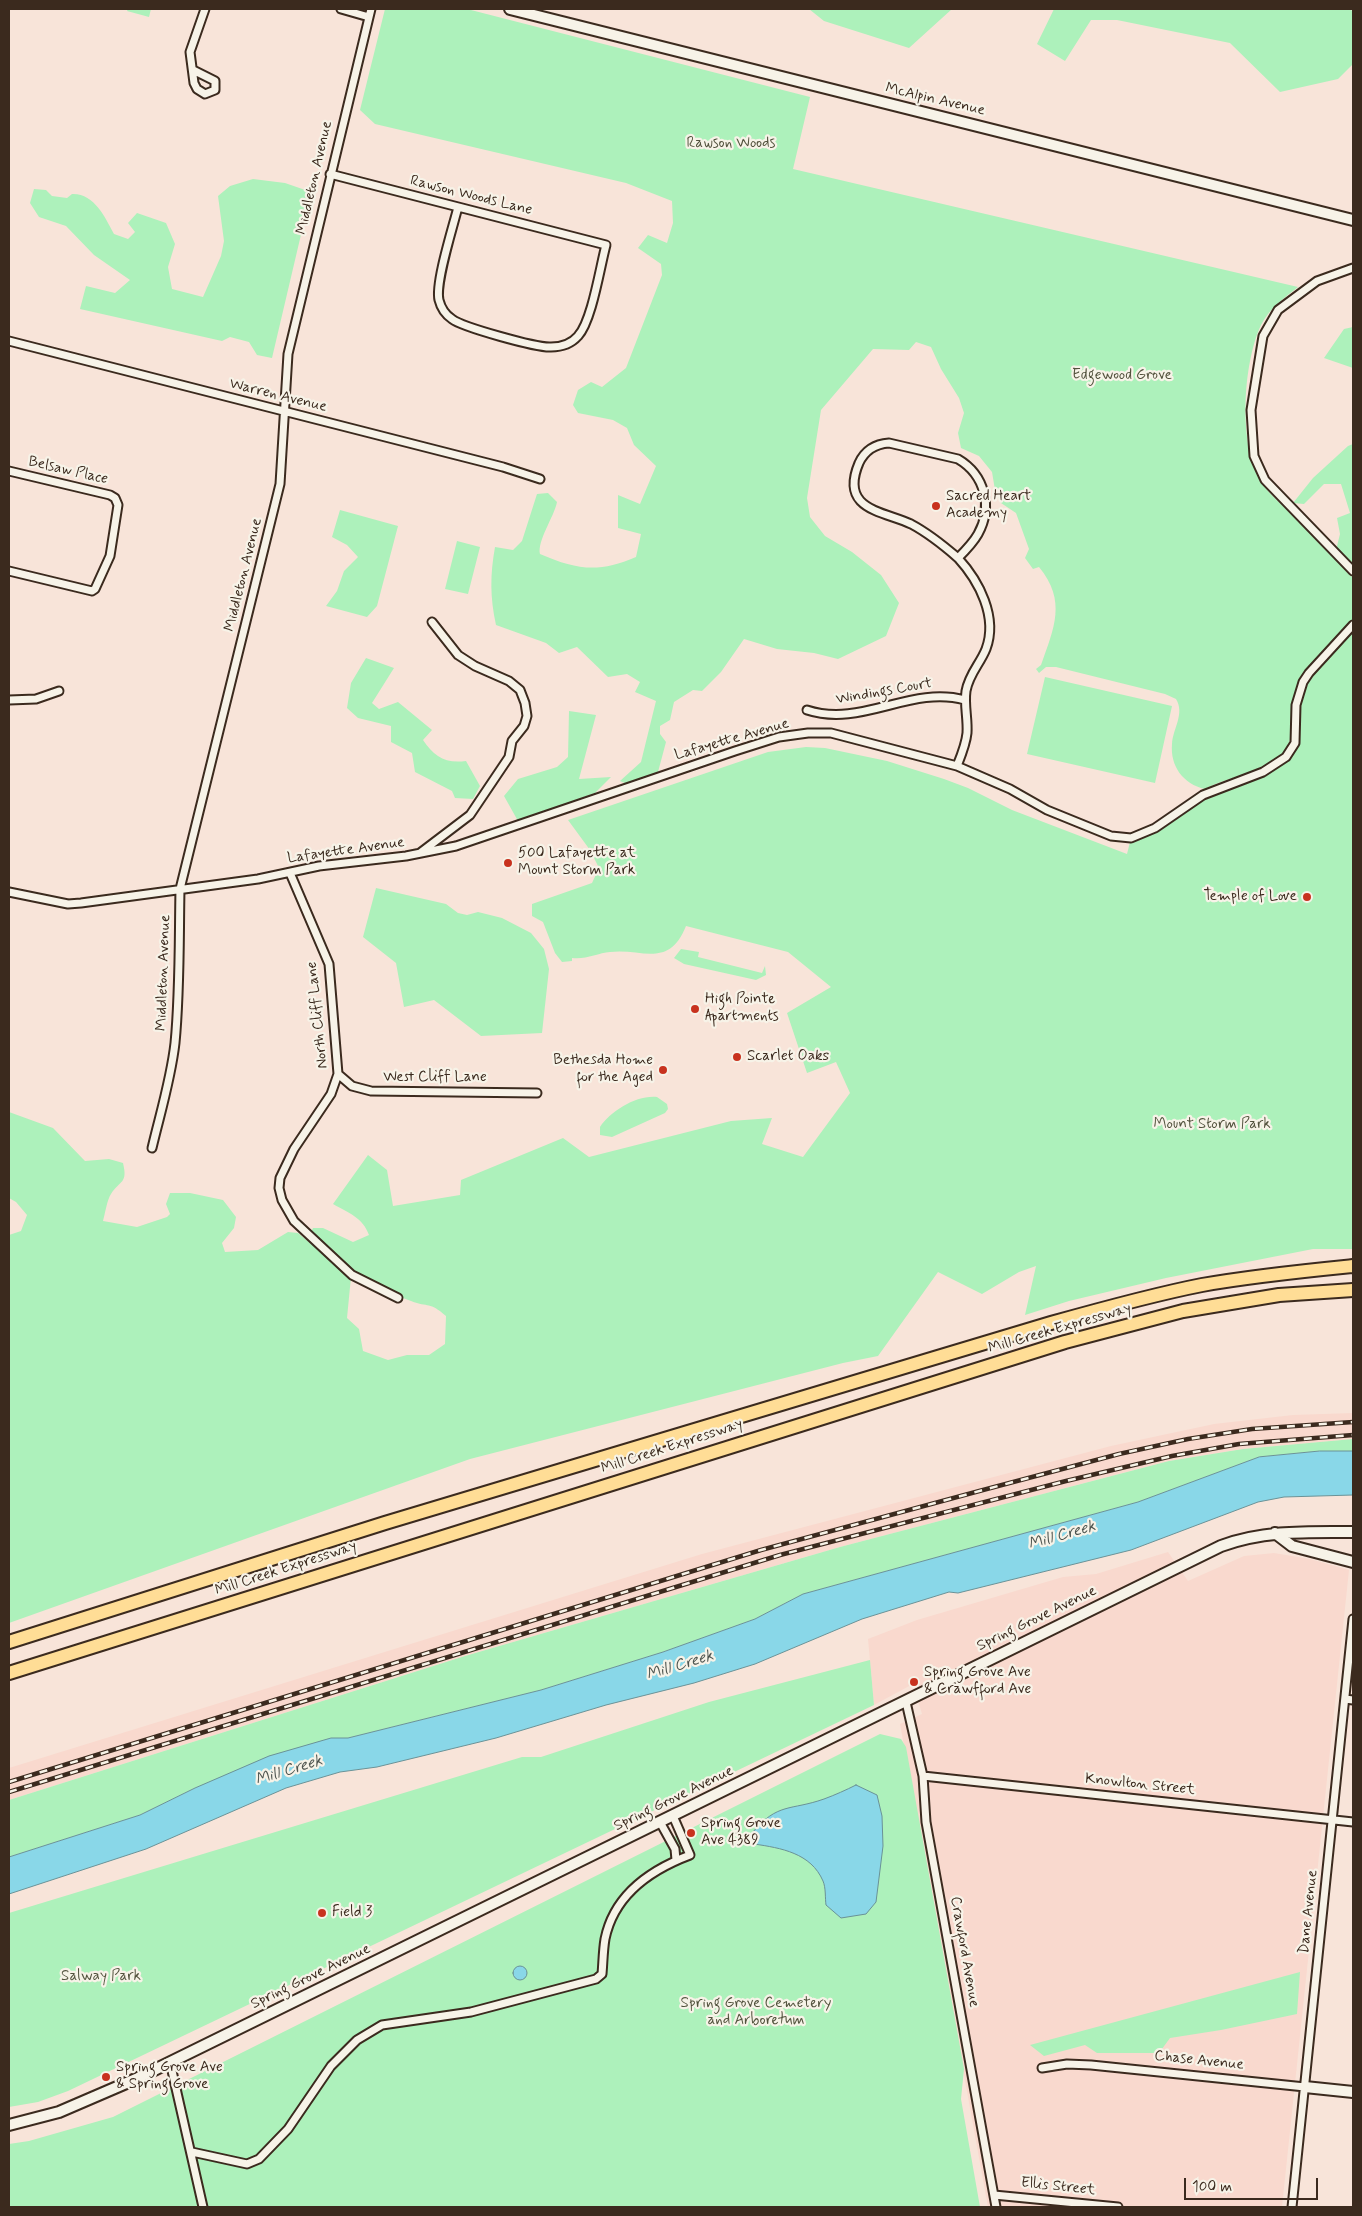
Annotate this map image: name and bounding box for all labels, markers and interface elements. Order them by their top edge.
street label: McAlpin Avenue [883,80,987,120]
street label: Middleton Avenue [293,119,337,237]
park label: Rawson Woods [686,135,776,153]
street label: Rawson Woods Lane [408,172,534,220]
park label: Edgewood Grove [1072,367,1172,385]
street label: Warren Avenue [227,375,329,417]
street label: Belsaw Place [26,453,110,489]
place label: Sacred Heart Academy [946,488,1031,523]
marker: Sacred Heart Academy [930,500,942,512]
street label: Middleton Avenue [221,516,267,634]
street label: Windings Court [835,675,933,709]
street label: Lafayette Avenue [673,715,791,765]
street label: Lafayette Avenue [286,834,406,868]
place label: 500 Lafayette at Mount Storm Park [518,845,636,880]
marker: 500 Lafayette at Mount Storm Park [502,857,514,869]
place label: Temple of Love [1203,888,1297,906]
marker: Temple of Love [1301,891,1313,903]
street label: Middleton Avenue [153,915,175,1031]
street label: North Cliff Lane [303,961,333,1069]
place label: High Pointe Apartments [705,991,779,1026]
marker: High Pointe Apartments [689,1003,701,1015]
place label: Scarlet Oaks [747,1048,829,1066]
marker: Scarlet Oaks [731,1051,743,1063]
place label: Bethesda Home for the Aged [553,1052,653,1087]
marker: Bethesda Home for the Aged [657,1064,669,1076]
street label: West Cliff Lane [383,1069,487,1087]
park label: Mount Storm Park [1153,1116,1271,1134]
street label: Mill Creek Expressway [987,1300,1133,1358]
street label: Mill Creek Expressway [599,1416,745,1478]
water label: Mill Creek [1026,1517,1098,1555]
street label: Mill Creek Expressway [213,1538,359,1600]
street label: Spring Grove Avenue [974,1582,1100,1656]
water label: Mill Creek [644,1647,716,1685]
place label: Spring Grove Ave & Crawfford Ave [924,1664,1031,1699]
marker: Spring Grove Ave & Crawfford Ave [908,1676,920,1688]
water label: Mill Creek [253,1752,325,1790]
street label: Spring Grove Avenue [611,1762,737,1836]
street label: Knowlton Street [1084,1770,1196,1800]
place label: Spring Grove Ave 4389 [701,1815,781,1850]
marker: Spring Grove Ave 4389 [685,1827,697,1839]
street label: Dane Avenue [1296,1869,1322,1955]
street label: Crawford Avenue [945,1895,983,2009]
place label: Field 3 [332,1904,372,1922]
marker: Field 3 [316,1907,328,1919]
street label: Spring Grove Avenue [248,1940,374,2014]
park label: Salway Park [61,1968,141,1986]
park label: Spring Grove Cemetery and Arboretum [681,1995,831,2030]
street label: Chase Avenue [1153,2047,1245,2075]
place label: Spring Grove Ave & Spring Grove [116,2059,223,2094]
marker: Spring Grove Ave & Spring Grove [100,2071,112,2083]
scale bar [1187,2168,1321,2200]
street label: Ellis Street [1020,2174,1096,2200]
text: 100 m [1192,2177,1232,2197]

